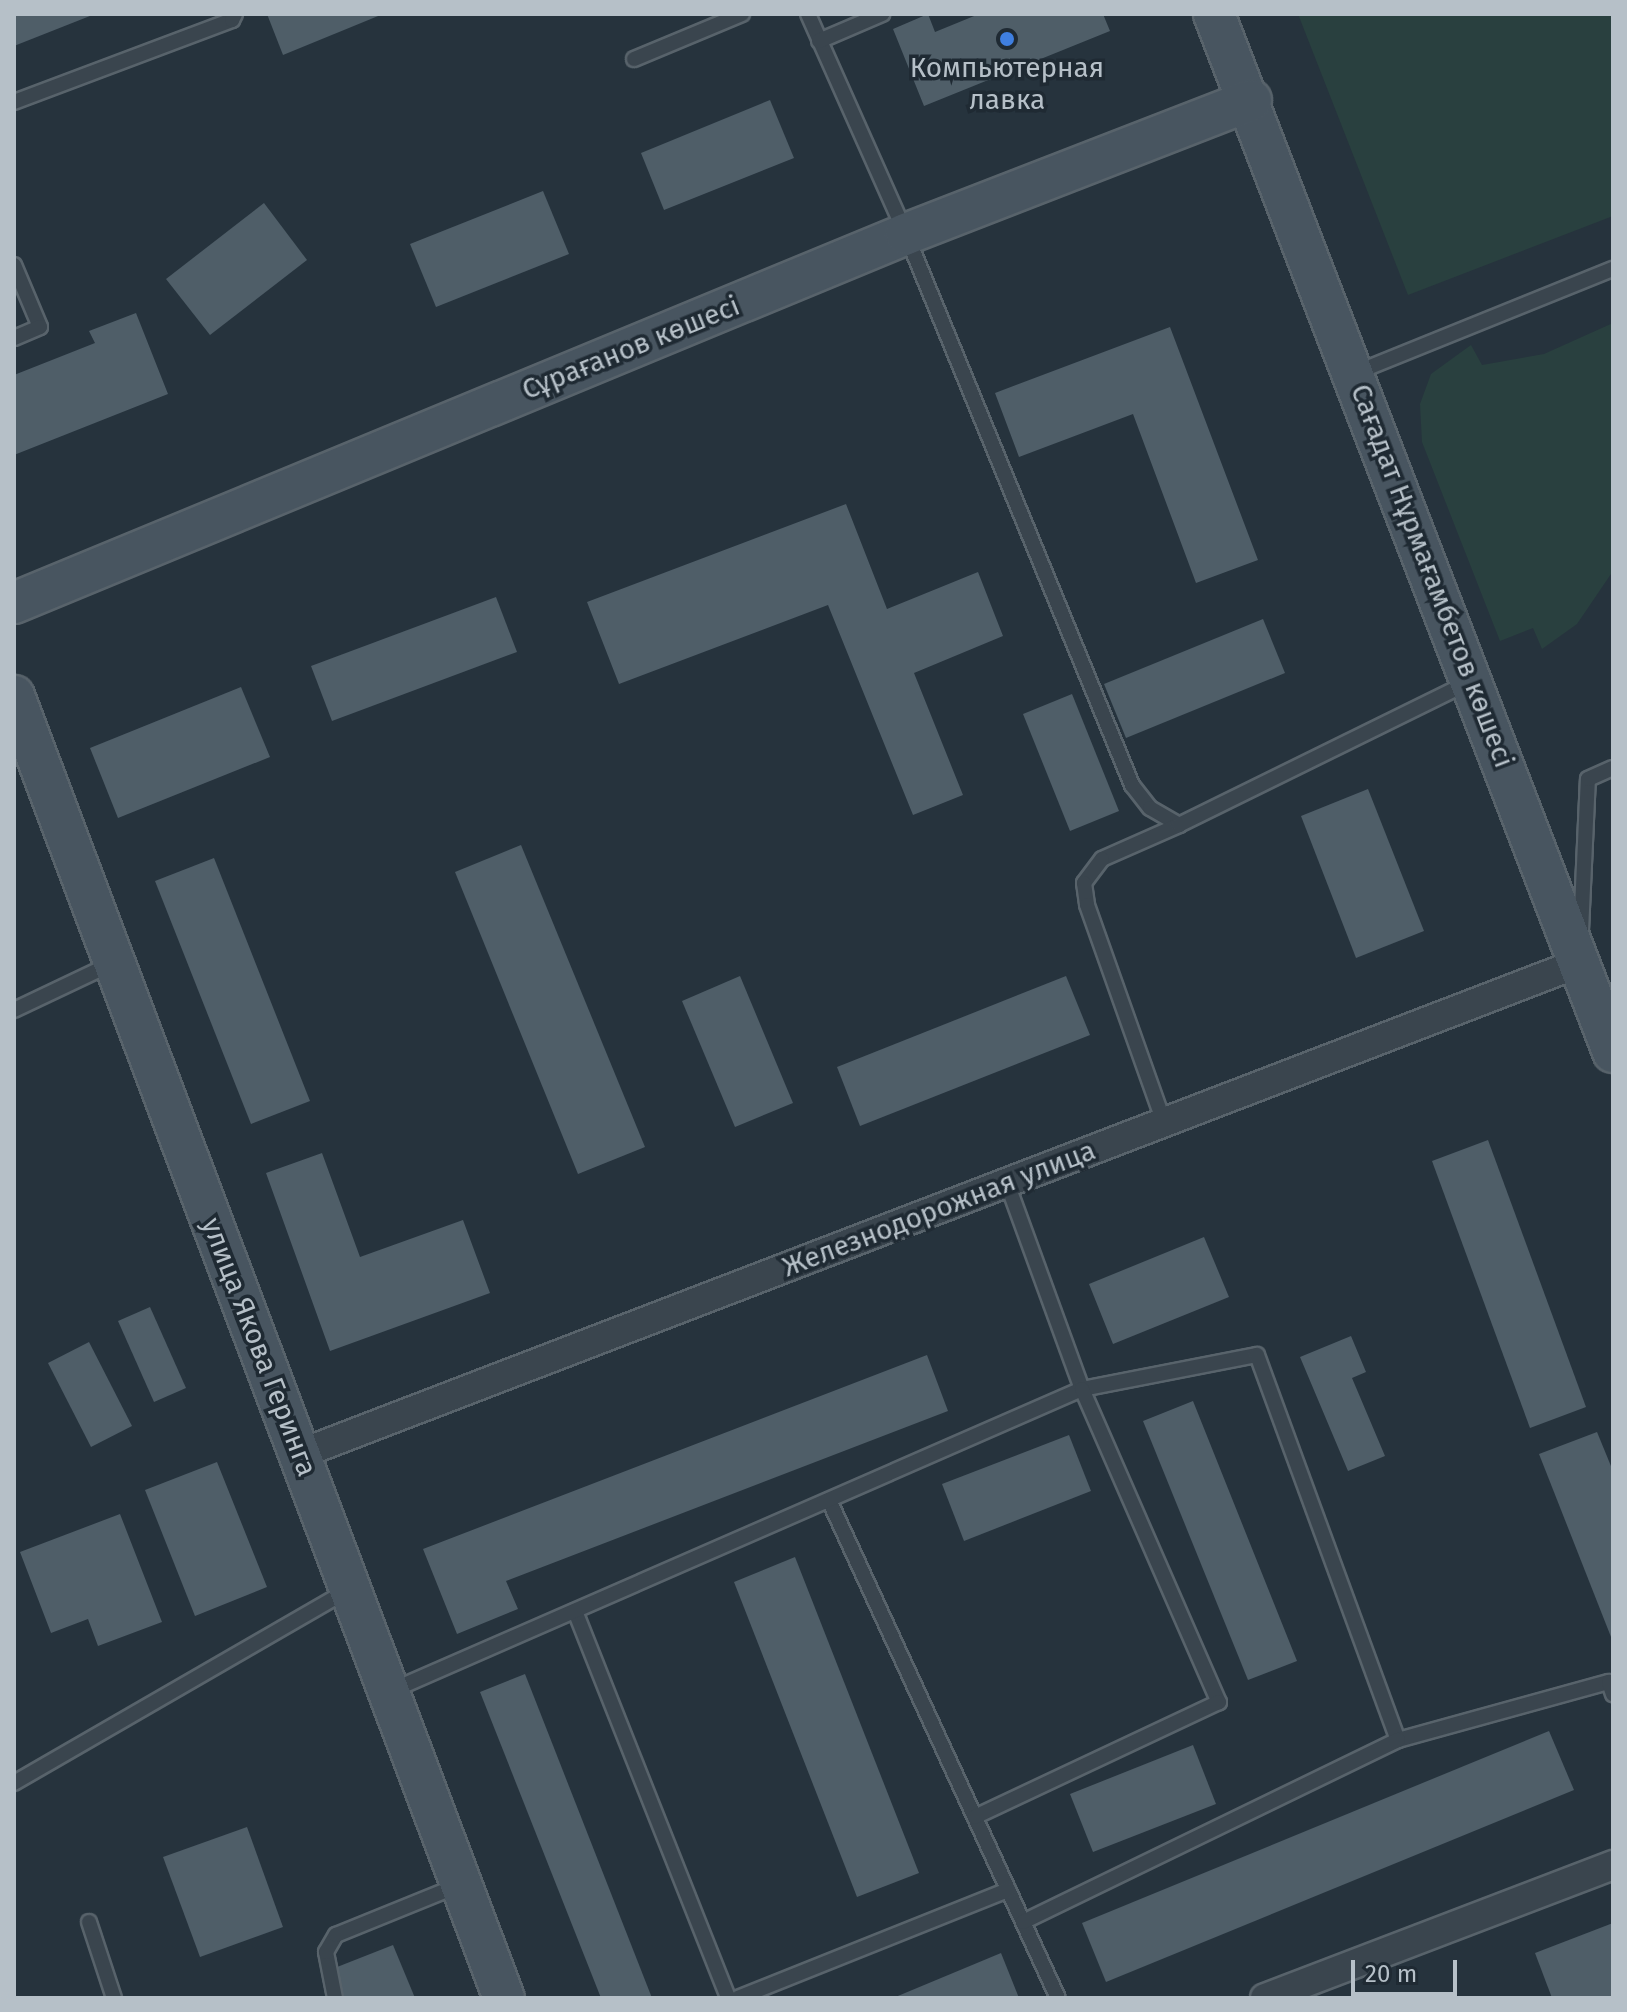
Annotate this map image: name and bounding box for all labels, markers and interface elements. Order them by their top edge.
marker: Компьютерная лавка [998,30,1016,48]
place label: Компьютерная лавка [910,51,1104,117]
street label: Сұрағанов көшесі [517,289,745,407]
street label: Сағадат Нұрмағамбетов көшесі [1343,380,1521,772]
street label: Железнодорожная улица [778,1134,1100,1284]
street label: улица Якова Геринга [194,1213,324,1481]
scale bar [1355,1944,1461,1994]
text: 20 m [1365,1960,1417,1988]

